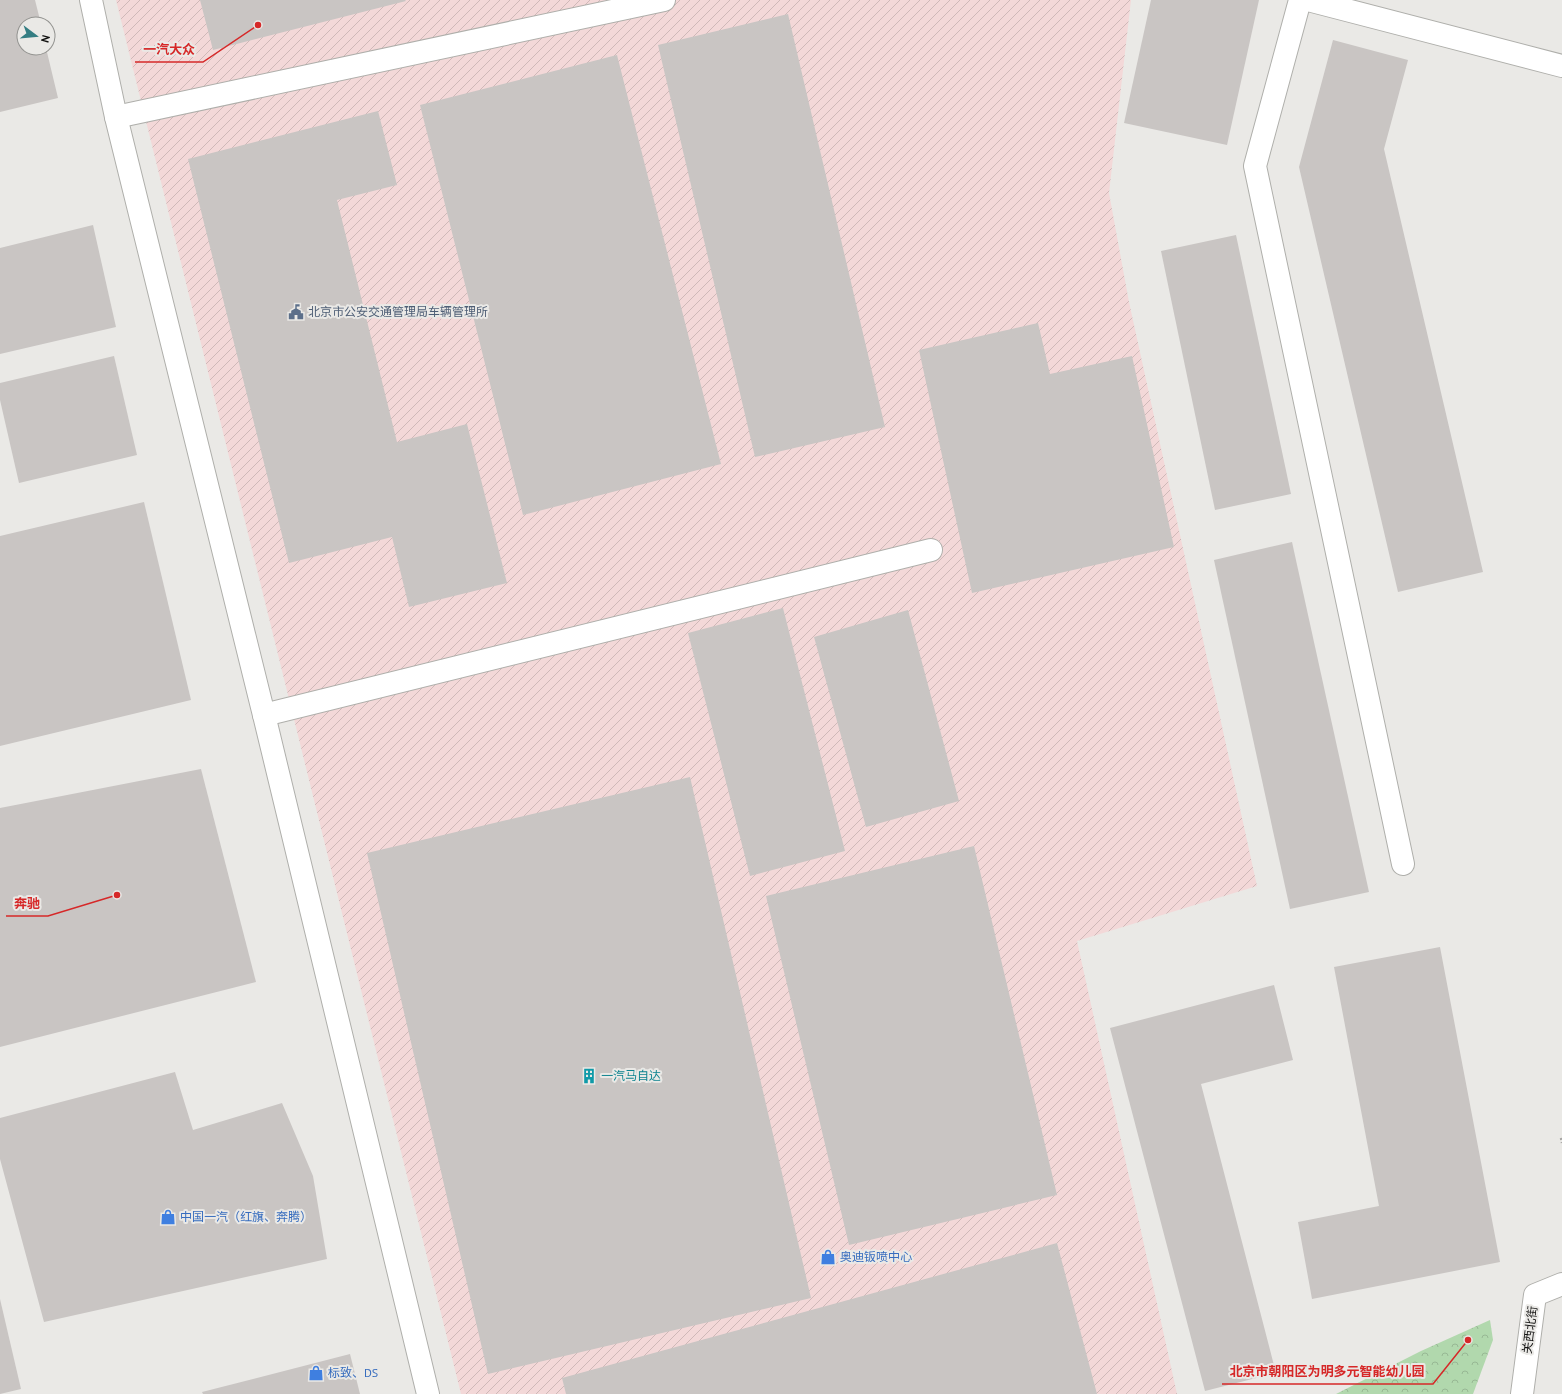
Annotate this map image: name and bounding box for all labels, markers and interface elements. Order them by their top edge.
north arrow [16,16,56,56]
text: N [38,33,53,44]
callout: 一汽大众 [135,37,203,62]
text: 一汽大众 [143,41,195,58]
public building icon: 北京市公安交通管理局车辆管理所 [287,303,305,321]
place label: 北京市公安交通管理局车辆管理所 [308,304,488,319]
callout: 奔驰 [6,891,48,916]
text: 奔驰 [14,895,40,912]
building icon: 一汽马自达 [580,1067,598,1085]
place label: 一汽马自达 [601,1068,661,1083]
shop icon: 中国一汽（红旗、奔腾） [159,1208,177,1226]
place label: 中国一汽（红旗、奔腾） [180,1209,312,1224]
shop icon: 奥迪钣喷中心 [819,1248,837,1266]
place label: 奥迪钣喷中心 [840,1249,912,1264]
street label: 关西北街 [1519,1305,1540,1355]
callout: 北京市朝阳区为明多元智能幼儿园 [1222,1359,1433,1384]
text: 北京市朝阳区为明多元智能幼儿园 [1229,1363,1425,1380]
shop icon: 标致、DS [307,1364,325,1382]
place label: 标致、DS [328,1365,378,1380]

